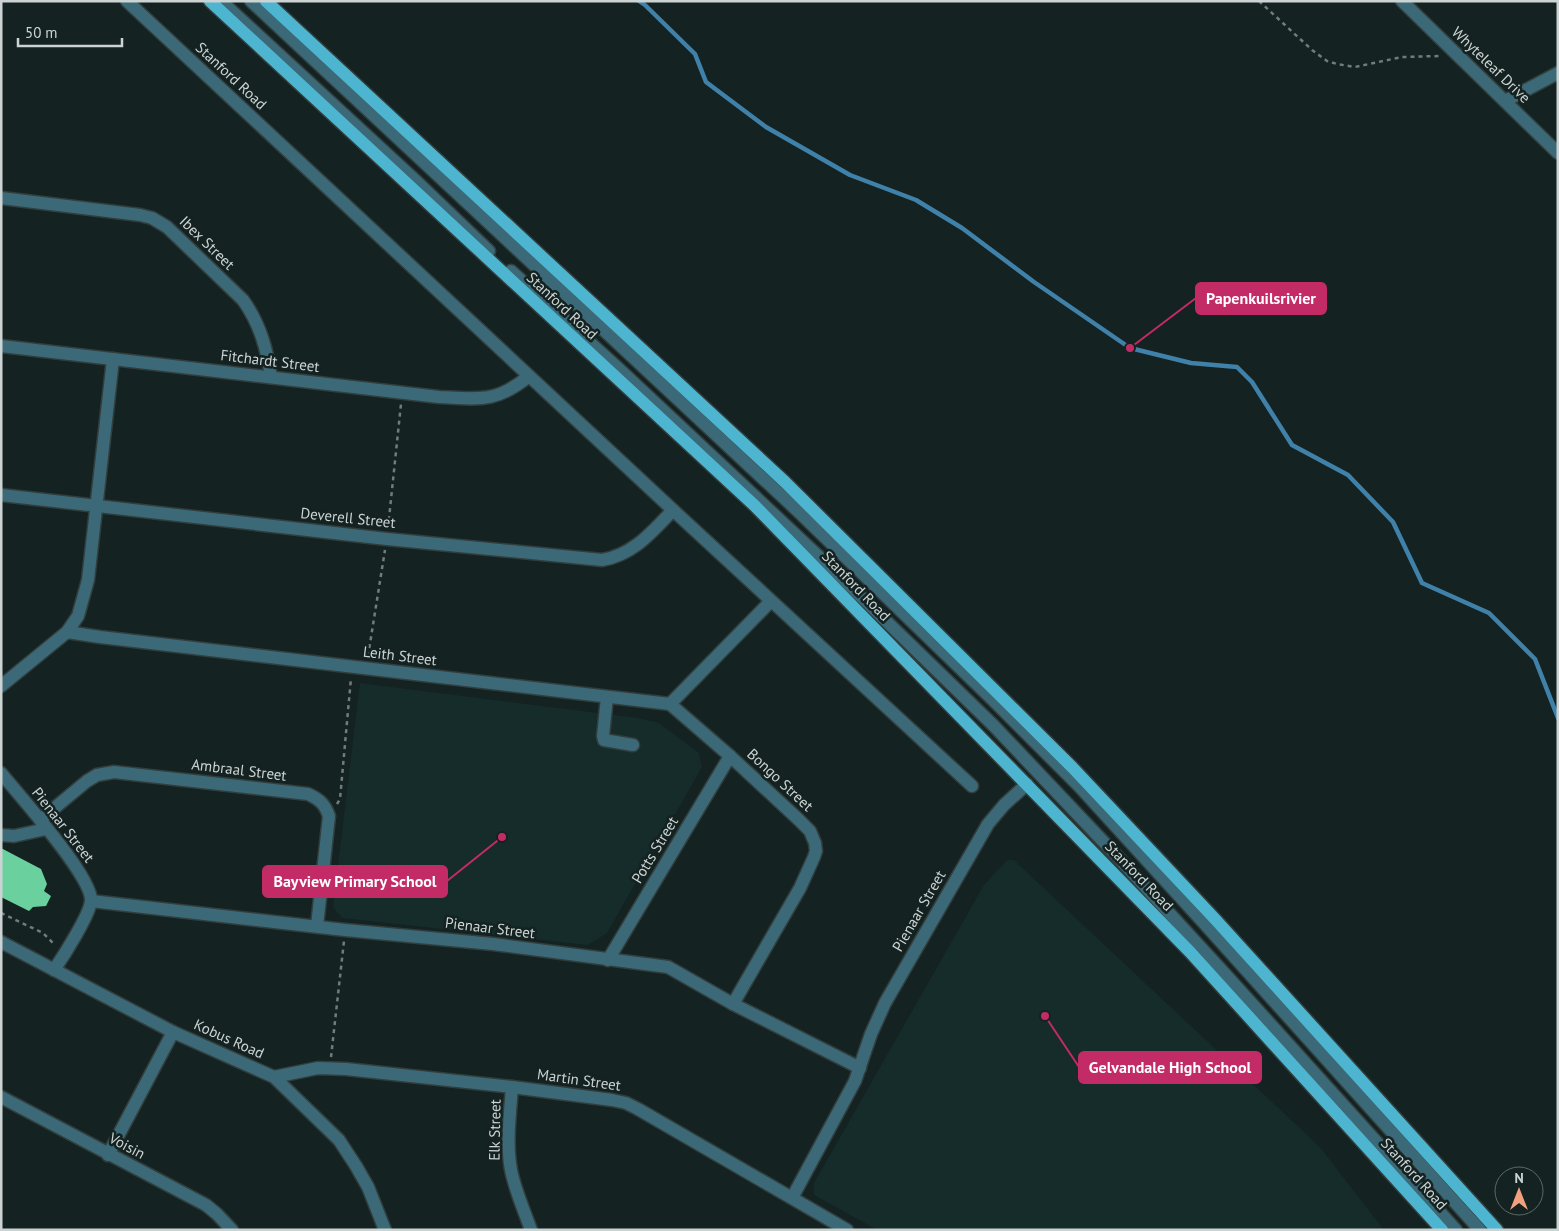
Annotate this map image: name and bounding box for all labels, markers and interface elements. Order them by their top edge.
scale bar [18,15,121,47]
street label: Whyteleaf Drive [1448,22,1535,107]
text: 50 m [25,23,58,42]
street label: Stanford Road [192,38,271,113]
street label: Ibex Street [176,212,239,274]
street label: Stanford Road [523,268,602,343]
callout: Papenkuilsrivier [1196,283,1326,314]
text: Papenkuilsrivier [1206,288,1316,308]
street label: Fitchardt Street [219,345,321,376]
street label: Deverell Street [300,503,397,532]
street label: Stanford Road [818,547,895,625]
street label: Leith Street [362,642,438,669]
street label: Bongo Street [743,744,817,815]
street label: Ambraal Street [190,754,288,785]
street label: Pienaar Street [28,783,99,866]
street label: Potts Street [627,813,682,887]
street label: Stanford Road [1101,837,1178,915]
callout: Bayview Primary School [263,866,447,897]
street label: Pienaar Street [888,867,949,955]
text: Bayview Primary School [273,871,437,891]
street label: Pienaar Street [444,913,536,942]
street label: Kobus Road [191,1015,267,1062]
callout: Gelvandale High School [1079,1052,1261,1083]
text: Gelvandale High School [1089,1057,1251,1077]
street label: Martin Street [536,1064,622,1095]
street label: Elk Street [484,1099,505,1161]
street label: Voisin [105,1128,149,1163]
street label: Stanford Road [1377,1134,1452,1214]
north arrow [1494,1166,1544,1216]
text: N [1514,1169,1524,1187]

